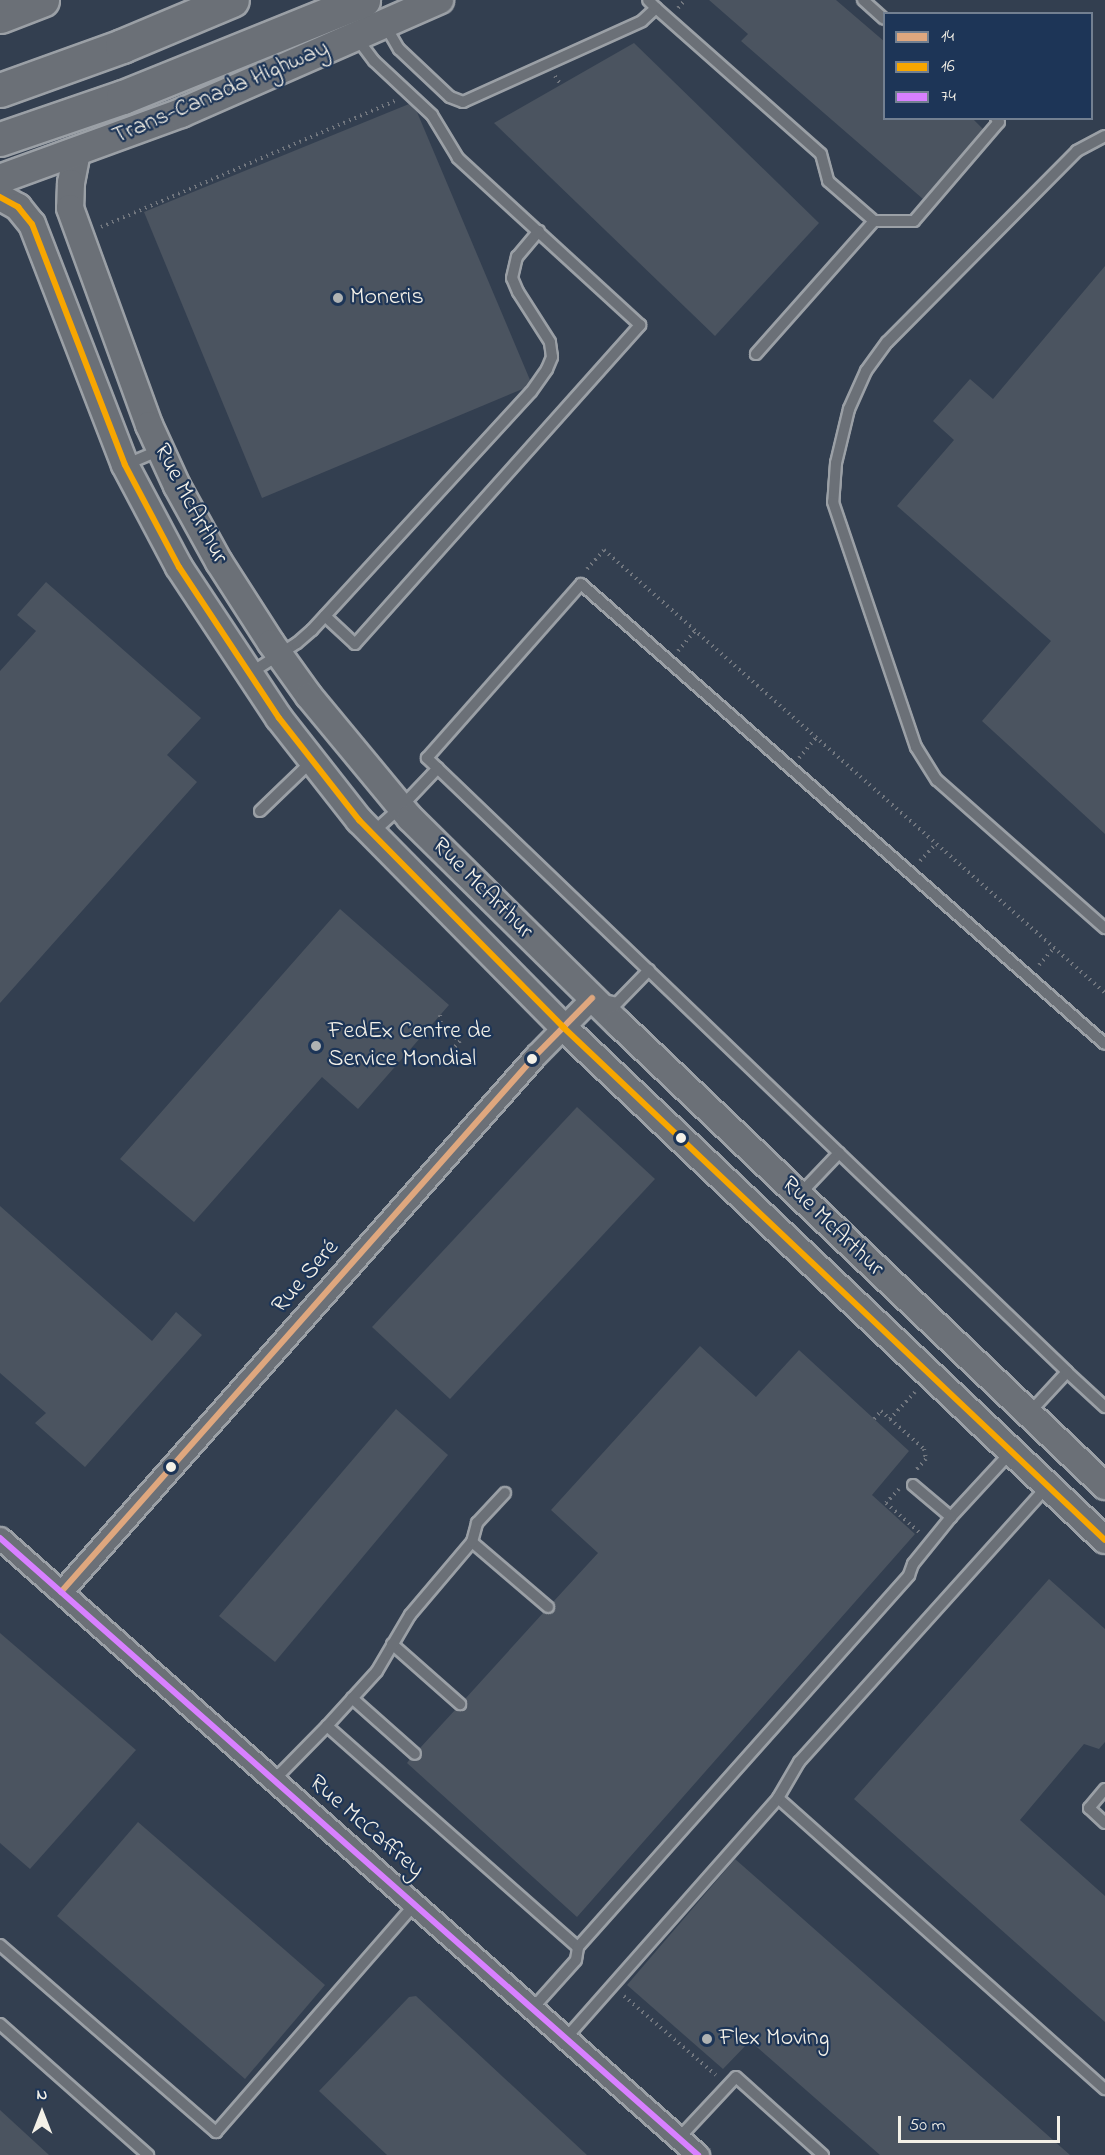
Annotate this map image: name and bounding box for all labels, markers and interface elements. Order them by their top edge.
legend [883,12,1093,120]
text: 14 [941,24,954,50]
street label: Trans-Canada Highway [109,34,333,152]
text: 16 [941,54,955,80]
text: 74 [941,84,956,110]
place label: Moneris [350,284,424,312]
marker: Moneris [331,291,345,305]
street label: Rue McArthur [146,439,234,569]
street label: Rue McArthur [425,832,539,946]
place label: FedEx Centre de Service Mondial [328,1018,491,1074]
marker: FedEx Centre de Service Mondial [309,1039,323,1053]
unlabelled marker [526,1053,538,1065]
unlabelled marker [675,1132,687,1144]
street label: Rue McArthur [775,1171,889,1283]
street label: Rue Seré [266,1234,346,1320]
unlabelled marker [165,1461,177,1473]
street label: Rue McCaffrey [303,1769,429,1885]
place label: Flex Moving [719,2025,829,2053]
marker: Flex Moving [700,2032,714,2046]
north arrow [12,2083,72,2143]
text: N [37,2083,47,2107]
scale bar [901,2104,1063,2142]
text: 50 m [909,2113,946,2139]

